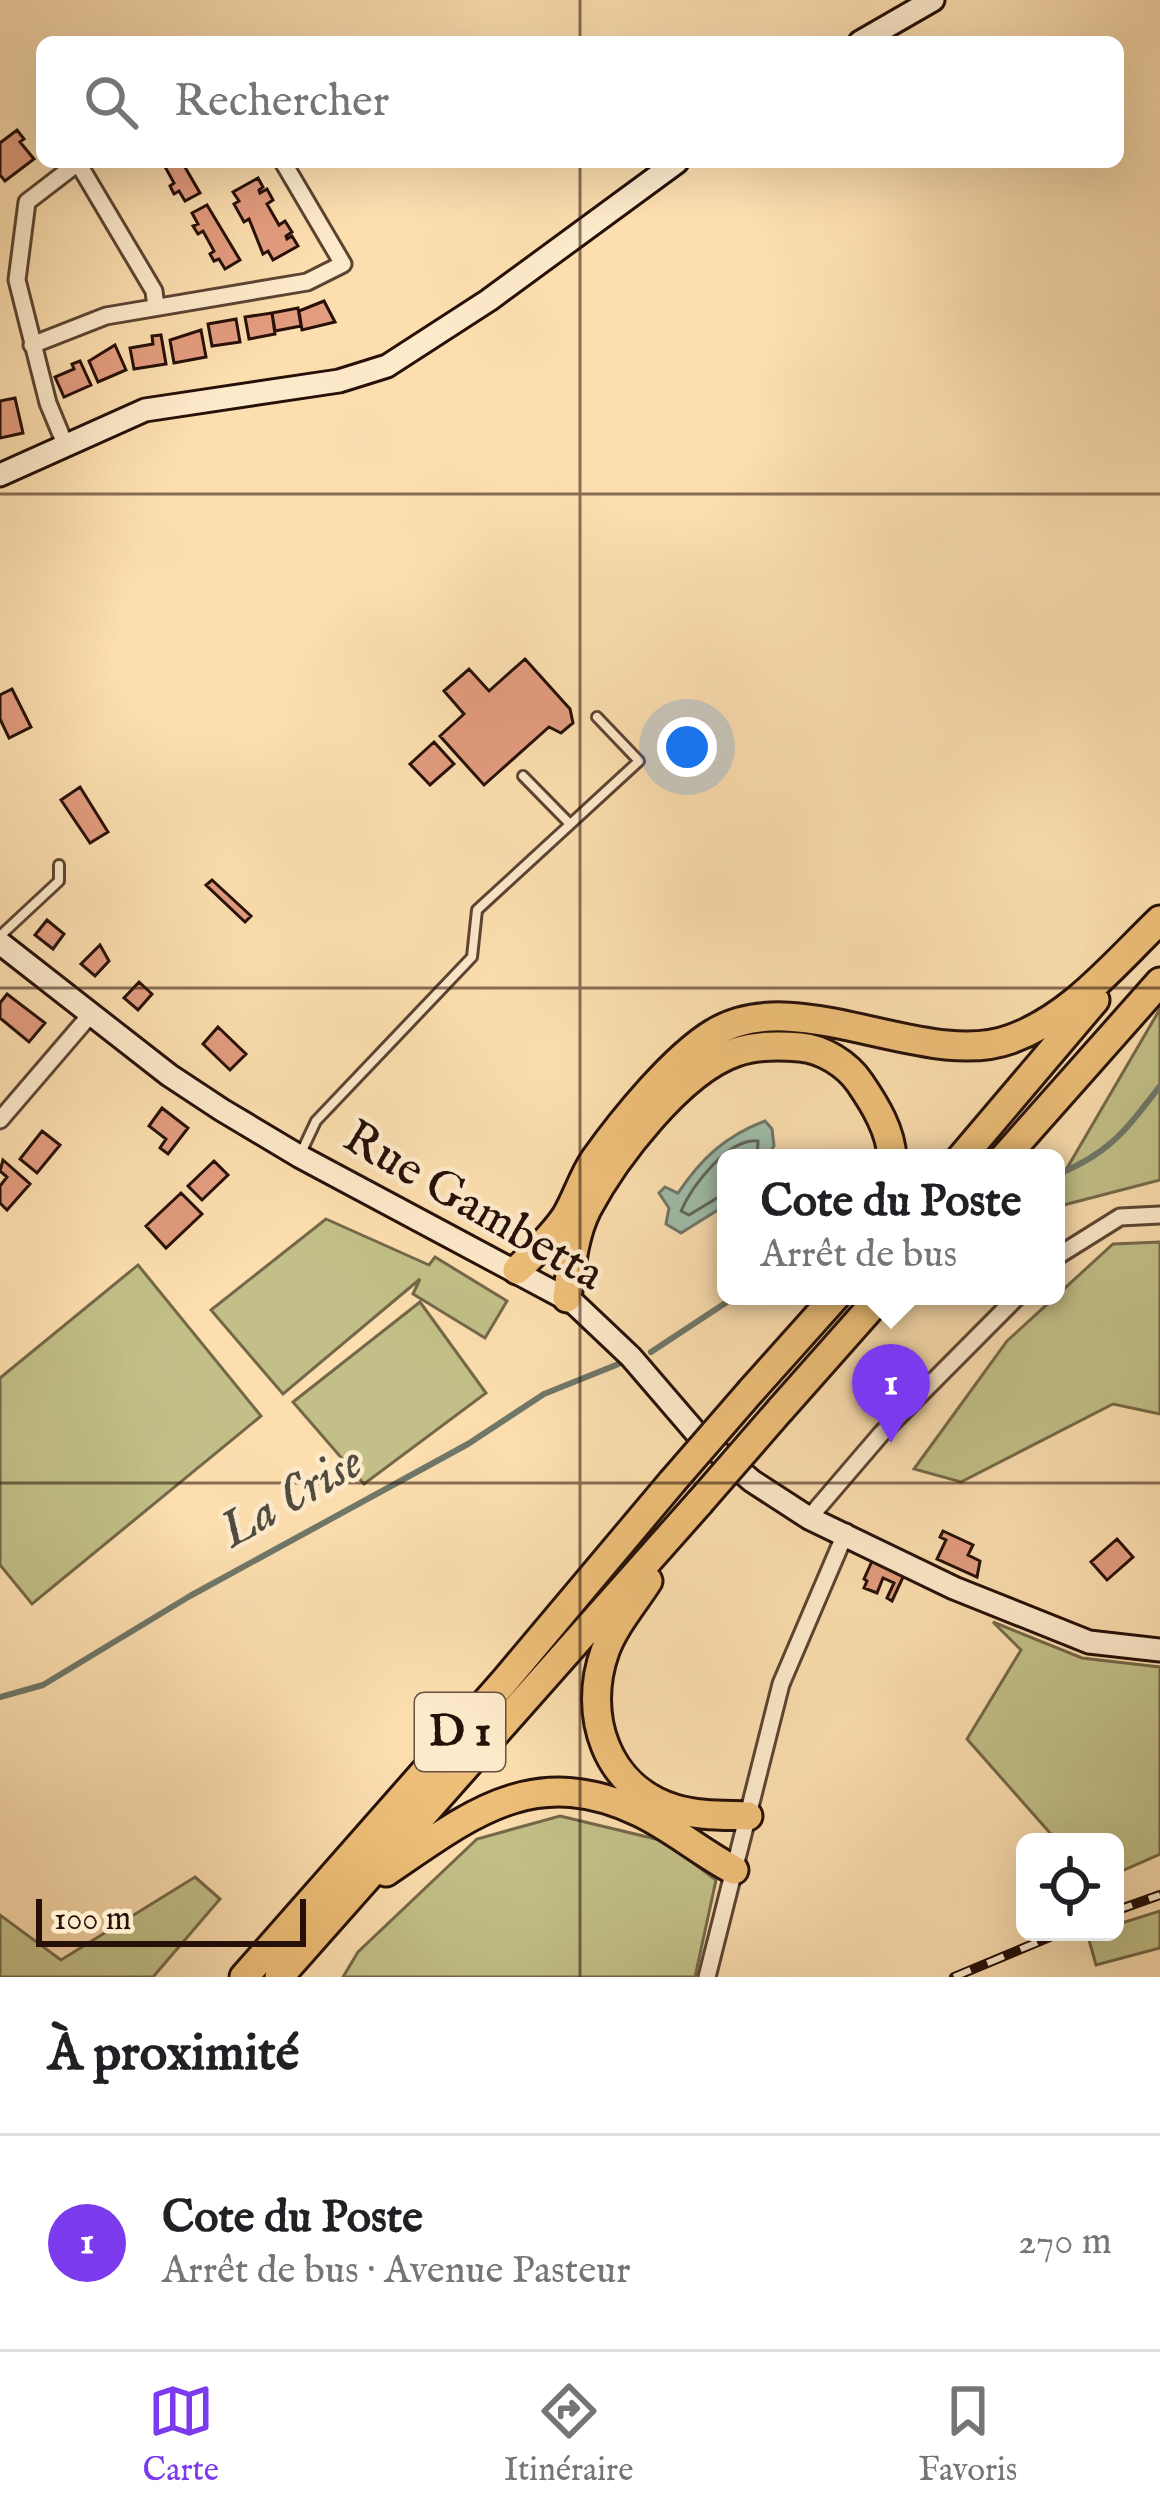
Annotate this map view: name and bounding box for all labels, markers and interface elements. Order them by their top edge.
search box [36,36,1124,168]
icon: search [78,69,144,135]
text: Rechercher [174,74,389,131]
your location [657,717,717,777]
street label: Rue Gambetta [332,1108,614,1306]
popup [717,1149,1065,1305]
text: Cote du Poste [761,1174,1021,1231]
text: Arrêt de bus [761,1231,957,1280]
pin: 1 [852,1344,930,1443]
water label: La Crise [208,1431,375,1565]
road number: D 1 [415,1693,505,1771]
map controls [1016,1833,1124,1941]
button: locate [1016,1833,1124,1941]
scale bar [36,1893,306,1946]
text: 100 m [54,1899,131,1941]
text: À proximité [48,2023,299,2088]
text: Cote du Poste [162,2190,423,2247]
text: 1 [80,2218,94,2267]
text: 270 m [1018,2218,1112,2267]
text: Arrêt de bus · Avenue Pasteur [162,2247,631,2296]
tab: Carte [143,2378,219,2492]
tab: Itinéraire [504,2378,633,2492]
tab: Favoris [919,2378,1017,2492]

